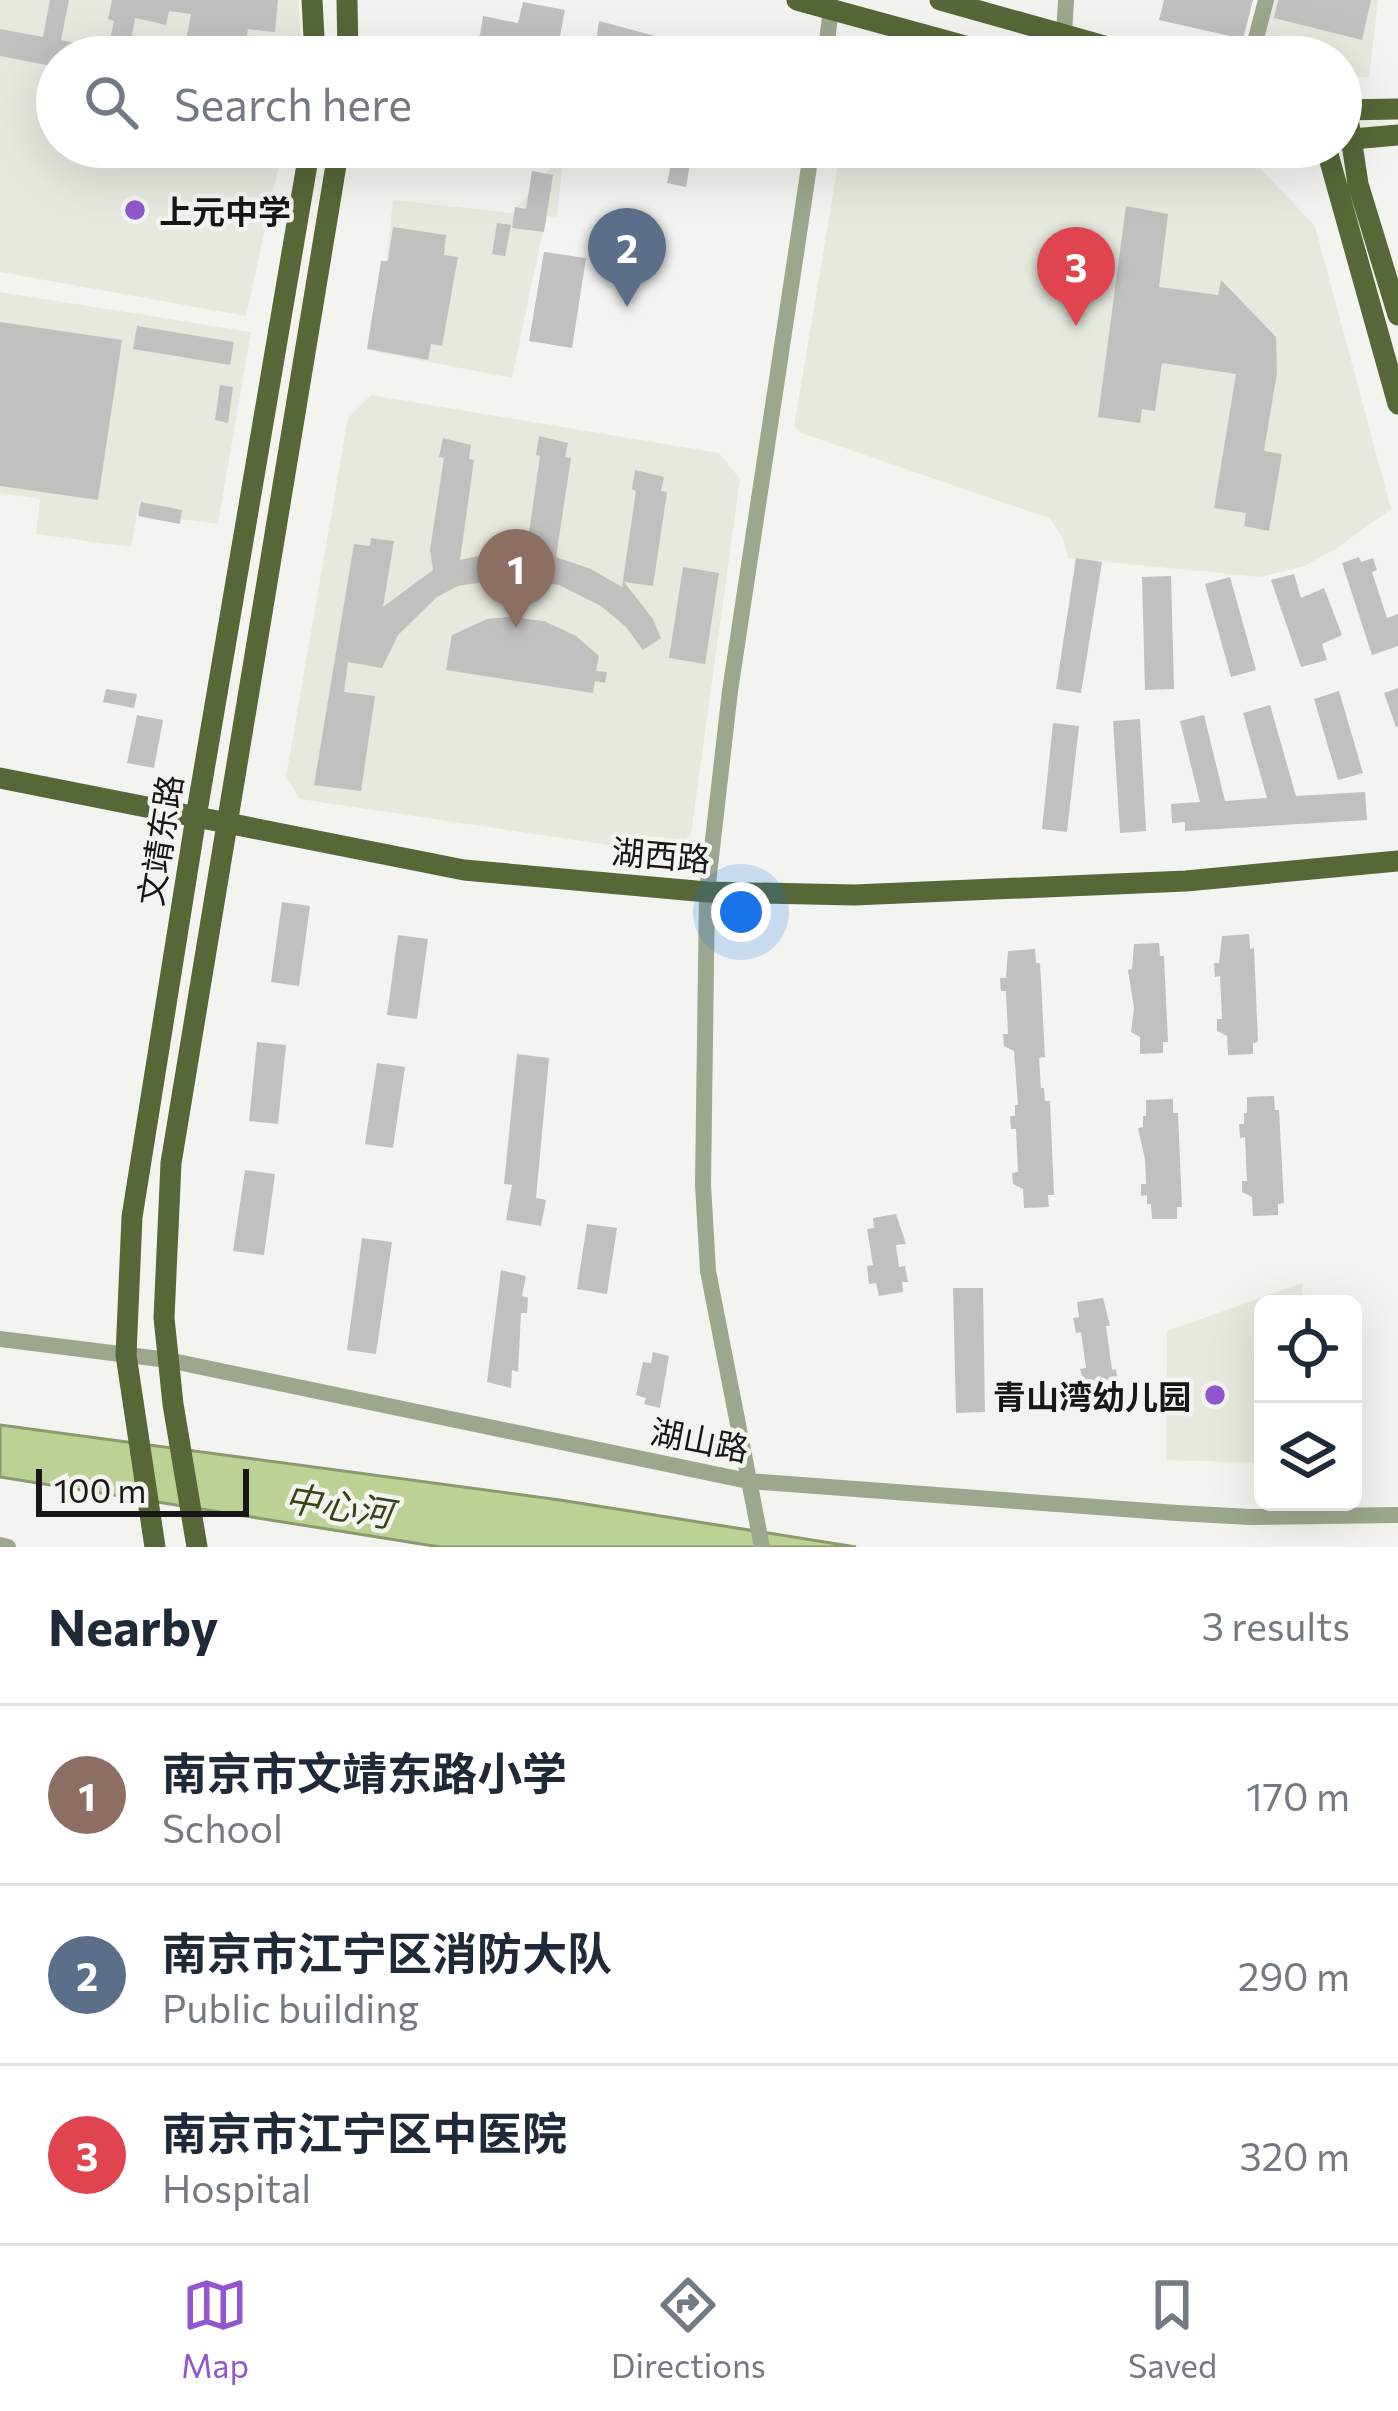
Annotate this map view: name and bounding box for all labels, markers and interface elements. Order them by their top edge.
search box [36,36,1362,168]
icon: search [78,69,144,135]
text: Search here [174,75,412,130]
place label: 上元中学 [159,190,291,231]
marker: 上元中学 [122,197,148,223]
pin: 2 [588,208,666,307]
pin: 3 [1037,227,1115,326]
pin: 1 [477,529,555,628]
street label: 文靖东路 [128,772,190,908]
street label: 湖西路 [610,829,712,879]
your location [711,882,771,942]
map controls [1254,1295,1362,1511]
button: locate [1254,1295,1362,1403]
place label: 青山湾幼儿园 [993,1375,1191,1416]
marker: 青山湾幼儿园 [1202,1382,1228,1408]
button: layers [1254,1403,1362,1511]
street label: 湖山路 [647,1409,753,1469]
scale bar [36,1463,249,1516]
text: 100 m [54,1469,146,1510]
water label: 中心河 [282,1474,402,1535]
text: Nearby [48,1594,218,1657]
text: 3 results [1202,1601,1350,1649]
text: 南京市文靖东路小学 [162,1744,567,1799]
text: 1 [78,1771,96,1819]
text: 170 m [1246,1771,1350,1819]
text: School [162,1803,283,1851]
text: 南京市江宁区消防大队 [162,1924,612,1979]
text: 2 [76,1951,98,1999]
text: 290 m [1238,1951,1350,1999]
text: Public building [162,1983,419,2031]
text: 南京市江宁区中医院 [162,2104,567,2159]
text: 3 [76,2131,98,2179]
text: 320 m [1239,2131,1350,2179]
text: Hospital [162,2163,311,2211]
tab: Map [181,2272,249,2385]
tab: Directions [611,2272,766,2385]
tab: Saved [1128,2272,1217,2385]

